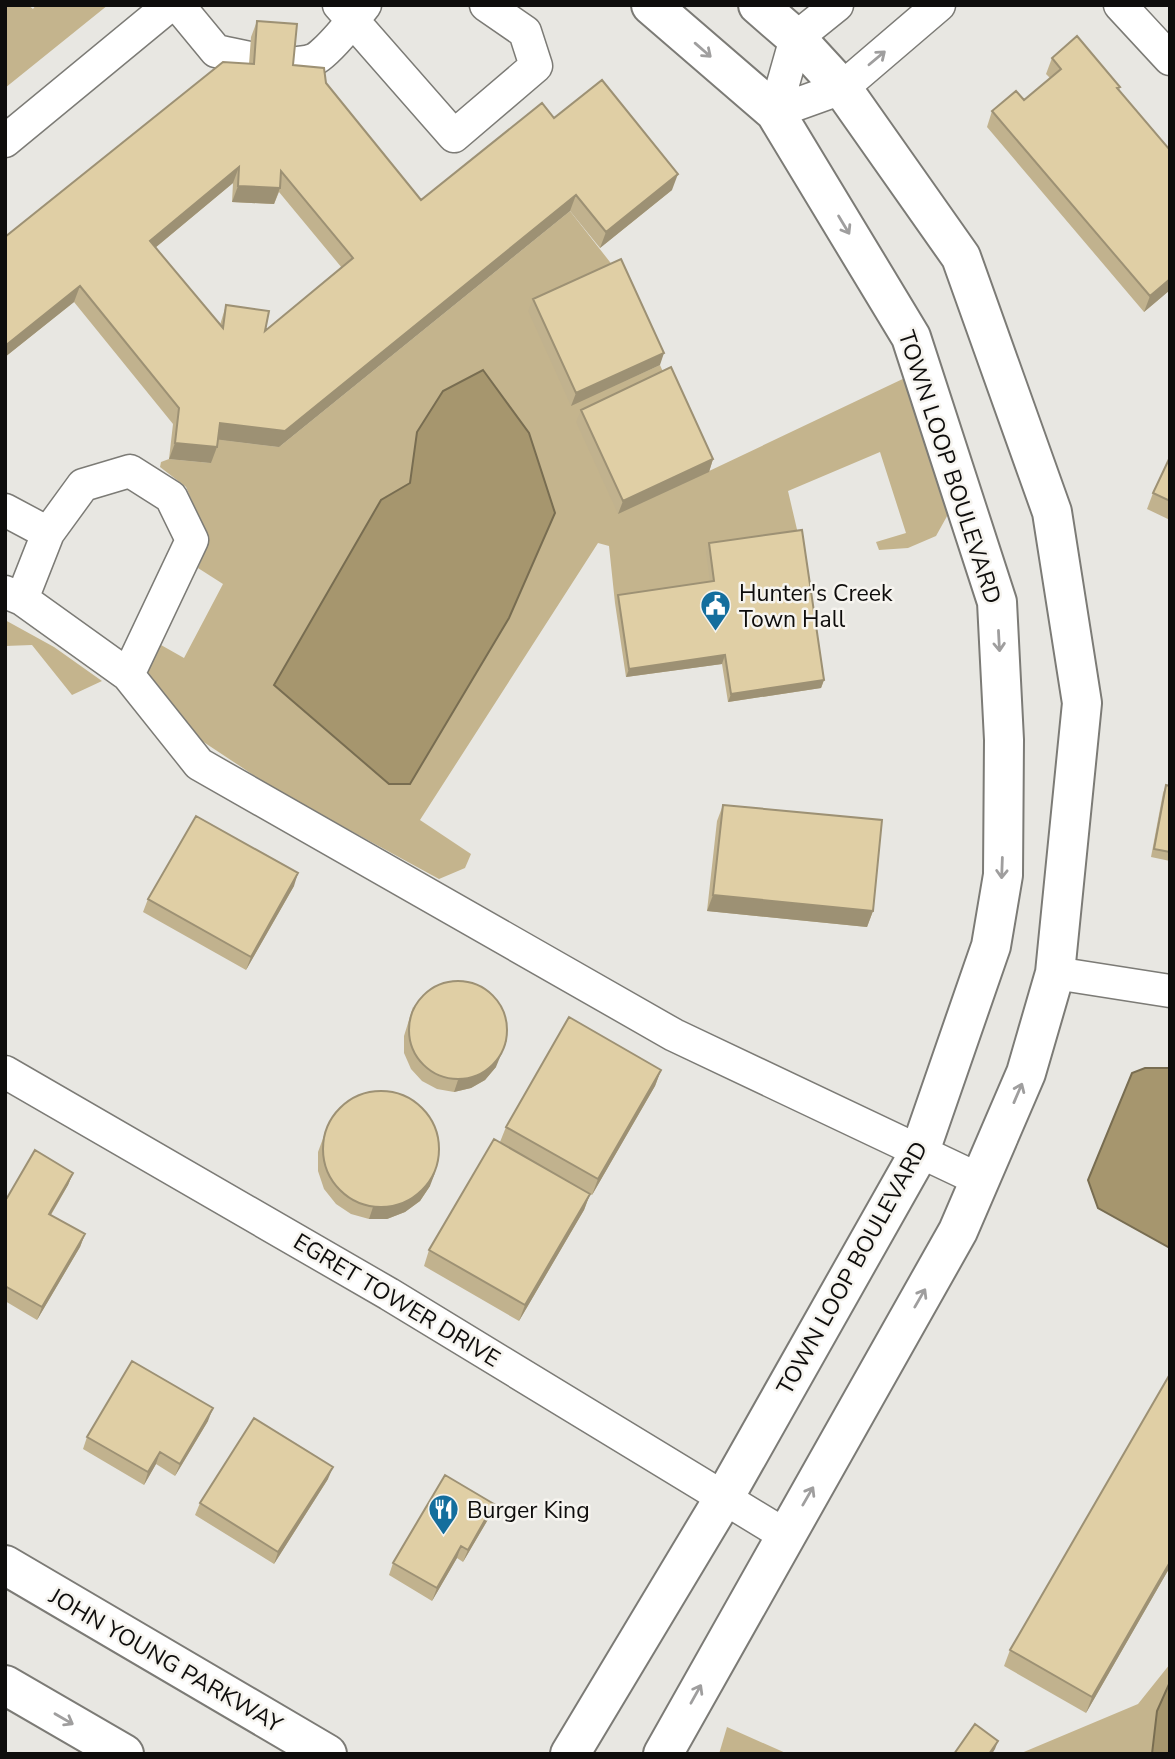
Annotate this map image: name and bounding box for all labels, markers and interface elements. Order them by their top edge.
one-way arrow [694,42,712,58]
one-way arrow [868,51,886,67]
one-way arrow [837,214,851,234]
street label: TOWN LOOP BOULEVARD [891,327,1008,608]
place label: Hunter's Creek Town Hall [739,578,893,635]
public building icon: Hunter's Creek Town Hall [699,589,733,633]
one-way arrow [992,629,1005,652]
one-way arrow [996,856,1009,879]
one-way arrow [1012,1083,1025,1104]
street label: TOWN LOOP BOULEVARD [770,1136,935,1400]
street label: EGRET TOWER DRIVE [288,1226,506,1374]
one-way arrow [914,1288,927,1309]
one-way arrow [801,1486,815,1506]
restaurant icon: Burger King [427,1493,461,1537]
place label: Burger King [467,1495,590,1526]
street label: JOHN YOUNG PARKWAY [43,1580,288,1740]
one-way arrow [690,1684,703,1705]
one-way arrow [54,1712,74,1726]

